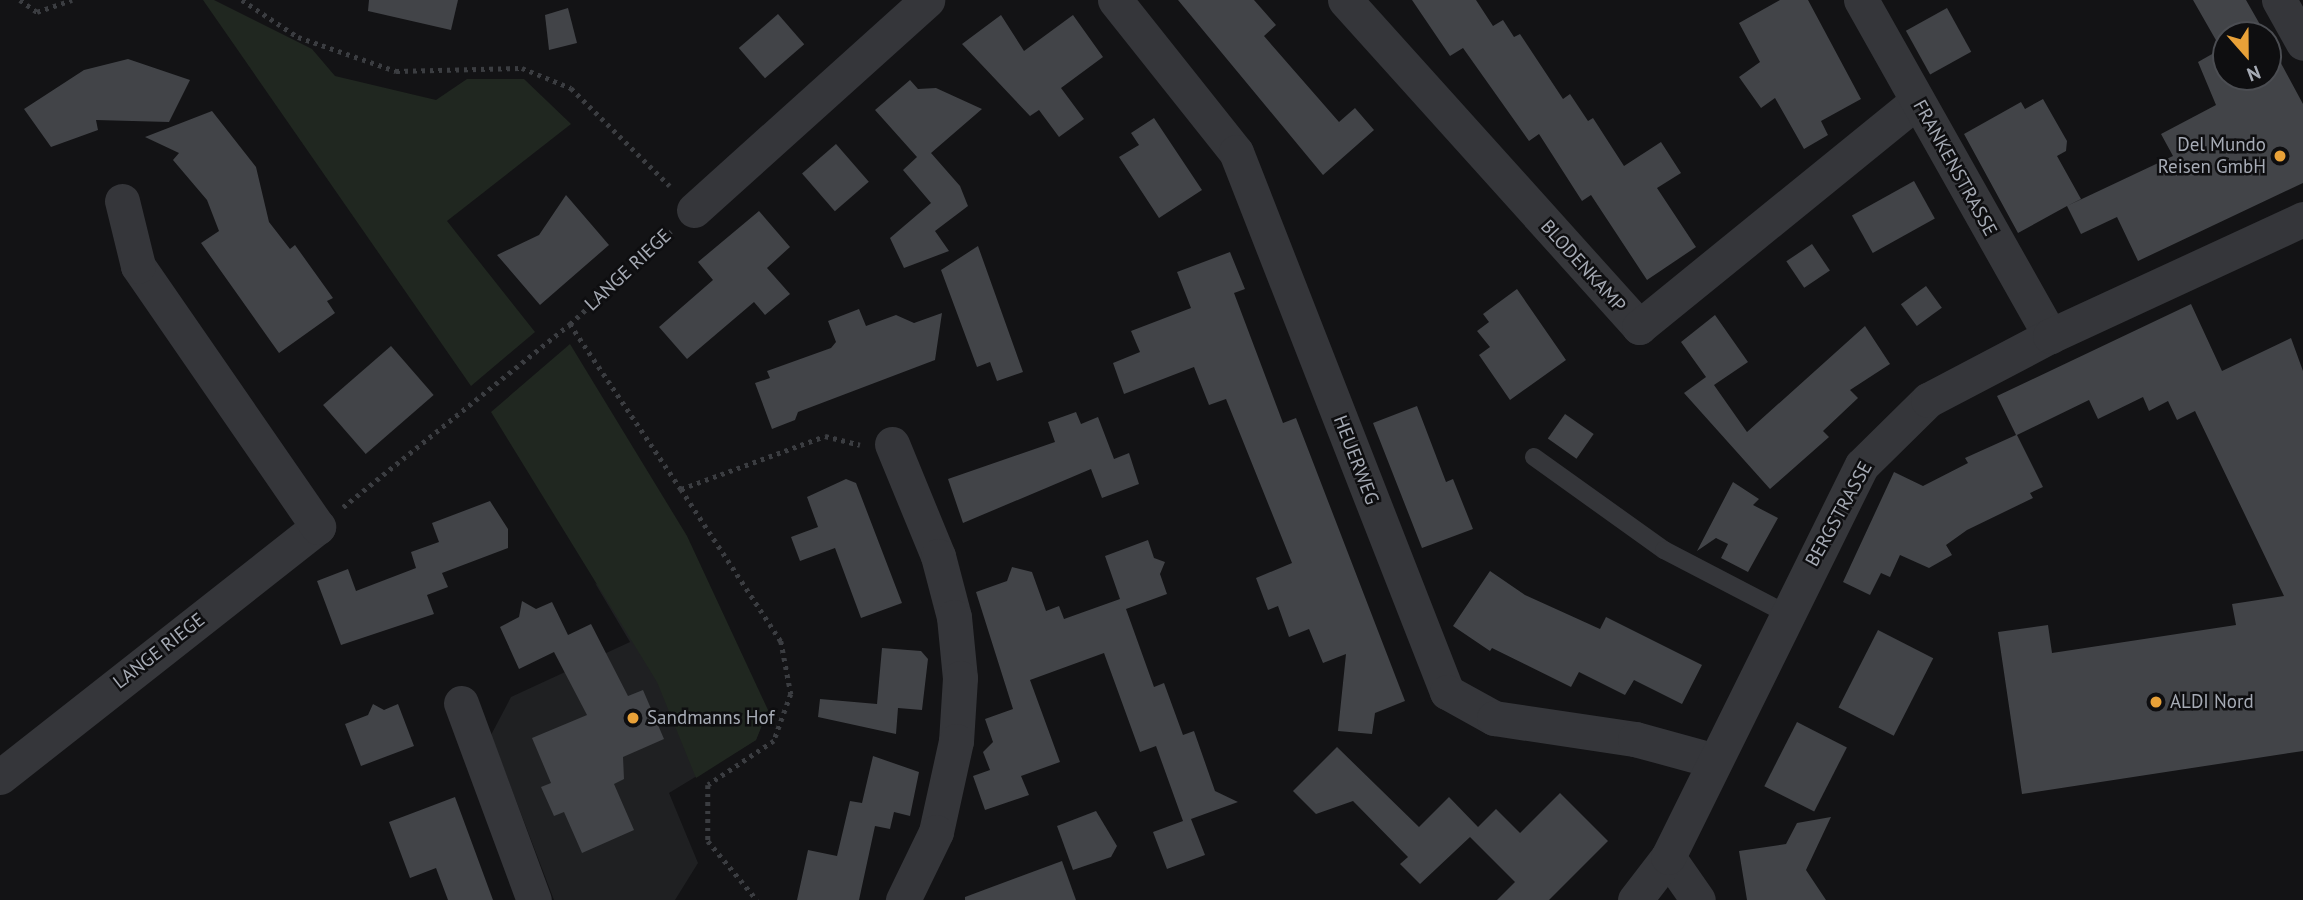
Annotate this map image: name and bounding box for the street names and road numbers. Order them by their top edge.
street label: FRANKENSTRASSE [1908,96,2002,240]
street label: BLODENKAMP [1536,215,1630,317]
street label: LANGE RIEGE [580,224,676,316]
street label: HEUERWEG [1329,412,1383,508]
street label: BERGSTRASSE [1801,458,1877,570]
street label: LANGE RIEGE [109,608,209,694]

